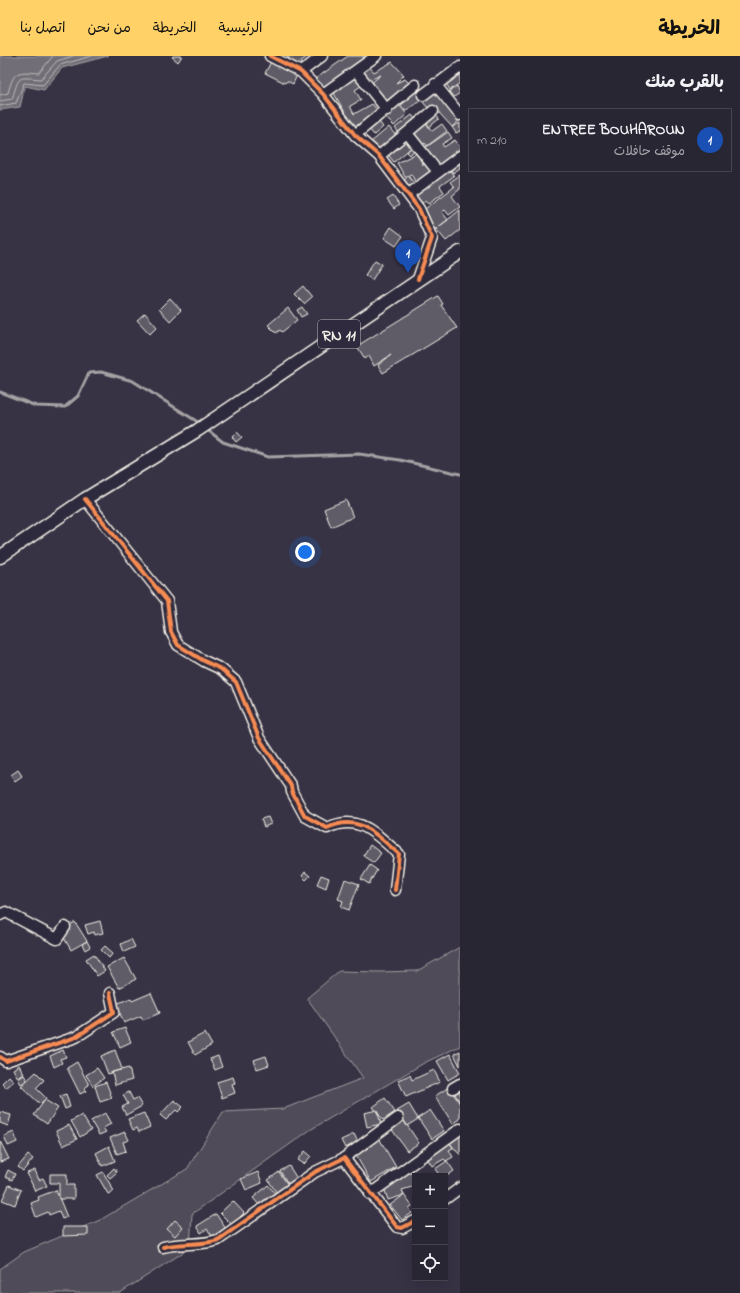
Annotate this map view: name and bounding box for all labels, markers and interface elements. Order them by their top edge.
text: الخريطة [658,16,720,43]
text: اتصل بنا [20,18,65,39]
text: من نحن [87,18,131,39]
text: الخريطة [153,18,197,39]
text: الرئيسية [219,18,263,39]
text: بالقرب منك [645,70,724,95]
text: ENTREE BOUHAROUN [542,119,685,141]
text: 210 m [477,131,507,150]
text: 1 [708,131,712,150]
text: موقف حافلات [614,142,685,161]
pin: 1 [395,240,421,273]
road number: RN 11 [318,320,360,348]
your location [295,542,315,562]
map controls [412,1173,448,1281]
button: + [412,1173,448,1209]
button: − [412,1209,448,1245]
button: locate [412,1245,448,1281]

